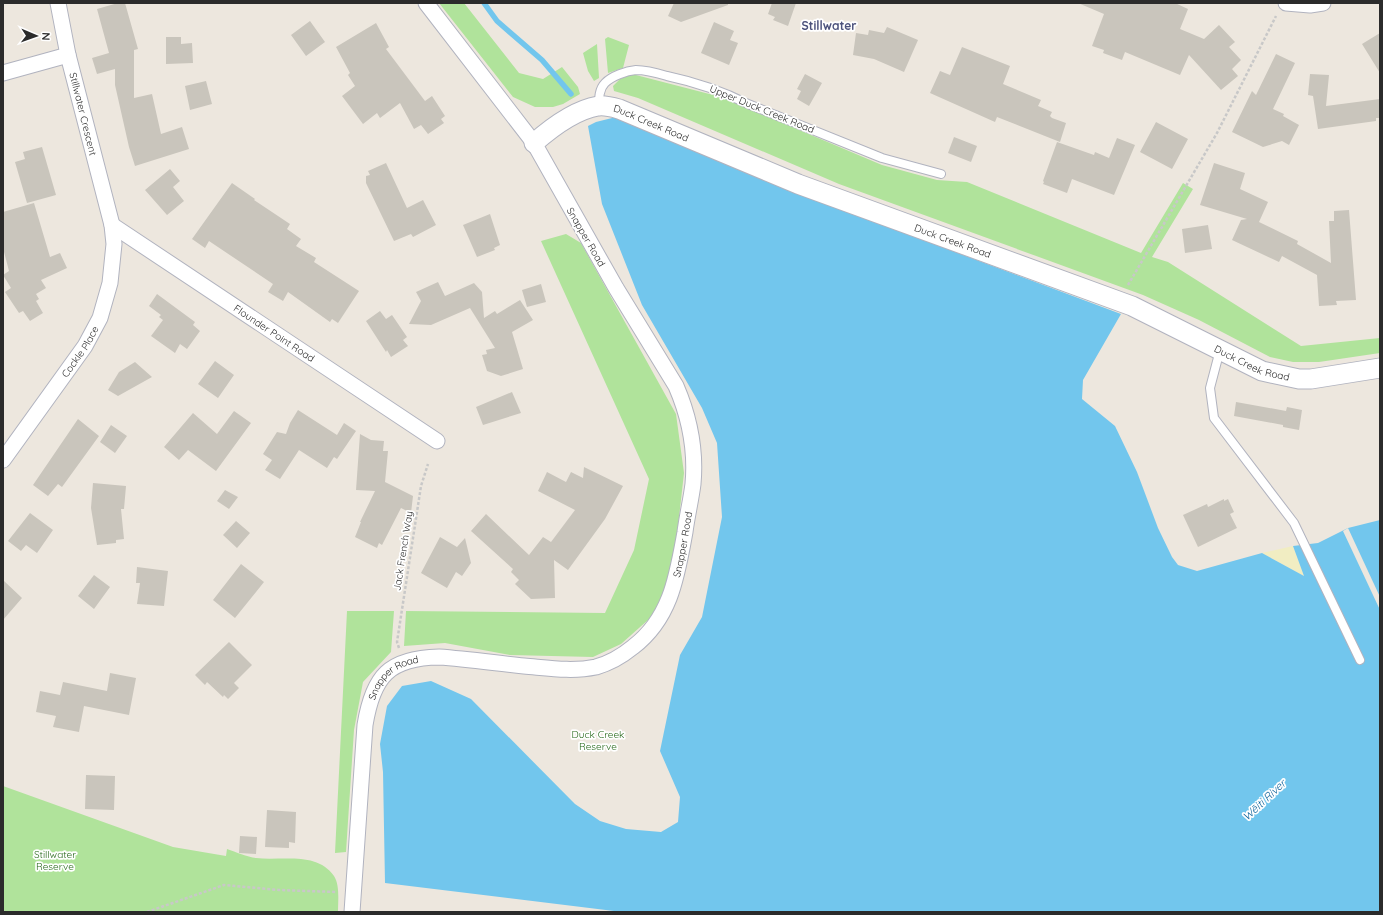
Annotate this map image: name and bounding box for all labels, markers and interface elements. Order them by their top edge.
north arrow [16,16,56,56]
district label: Stillwater [801,18,857,33]
text: N [39,32,53,41]
street label: Stillwater Crescent [66,71,100,158]
street label: Upper Duck Creek Road [708,82,816,136]
street label: Duck Creek Road [612,101,691,144]
street label: Snapper Road [564,205,608,269]
street label: Duck Creek Road [913,221,993,260]
street label: Flounder Point Road [231,301,317,365]
street label: Cockle Place [58,323,101,380]
street label: Duck Creek Road [1212,342,1291,383]
street label: Jack French Way [390,510,416,592]
street label: Snapper Road [670,510,695,579]
street label: Snapper Road [365,652,419,701]
park label: Duck Creek Reserve [572,728,624,753]
water label: Wēiti River [1239,775,1290,824]
park label: Stillwater Reserve [34,848,76,873]

